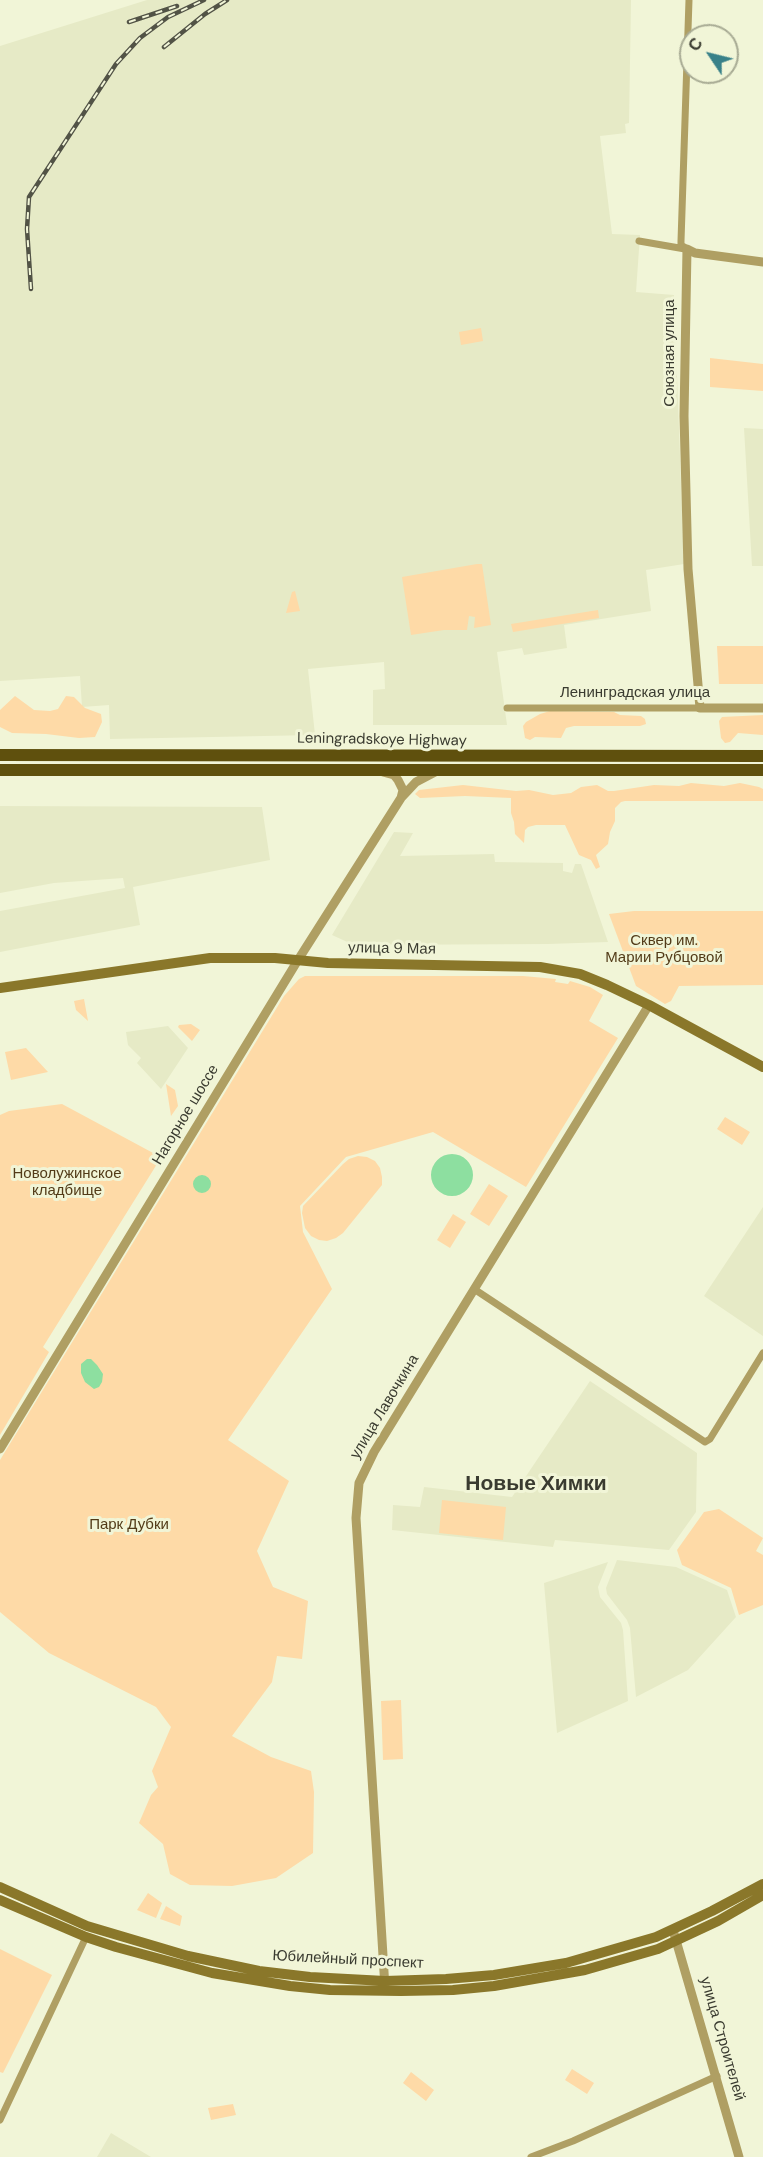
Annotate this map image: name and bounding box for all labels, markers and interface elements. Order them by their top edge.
north arrow [679,24,739,84]
text: С [684,34,707,55]
street label: Союзная улица [661,299,679,407]
street label: Ленинградская улица [560,684,710,702]
street label: Leningradskoye Highway [297,730,467,750]
park label: Сквер им. Марии Рубцовой [605,932,723,967]
street label: улица 9 Мая [348,939,436,959]
street label: Нагорное шоссе [149,1062,223,1168]
park label: Новолужинское кладбище [12,1165,122,1200]
street label: улица Лавочкина [347,1352,423,1462]
district label: Новые Химки [465,1471,607,1497]
park label: Парк Дубки [89,1516,169,1534]
street label: Юбилейный проспект [272,1947,424,1973]
street label: улица Строителей [696,1975,748,2103]

